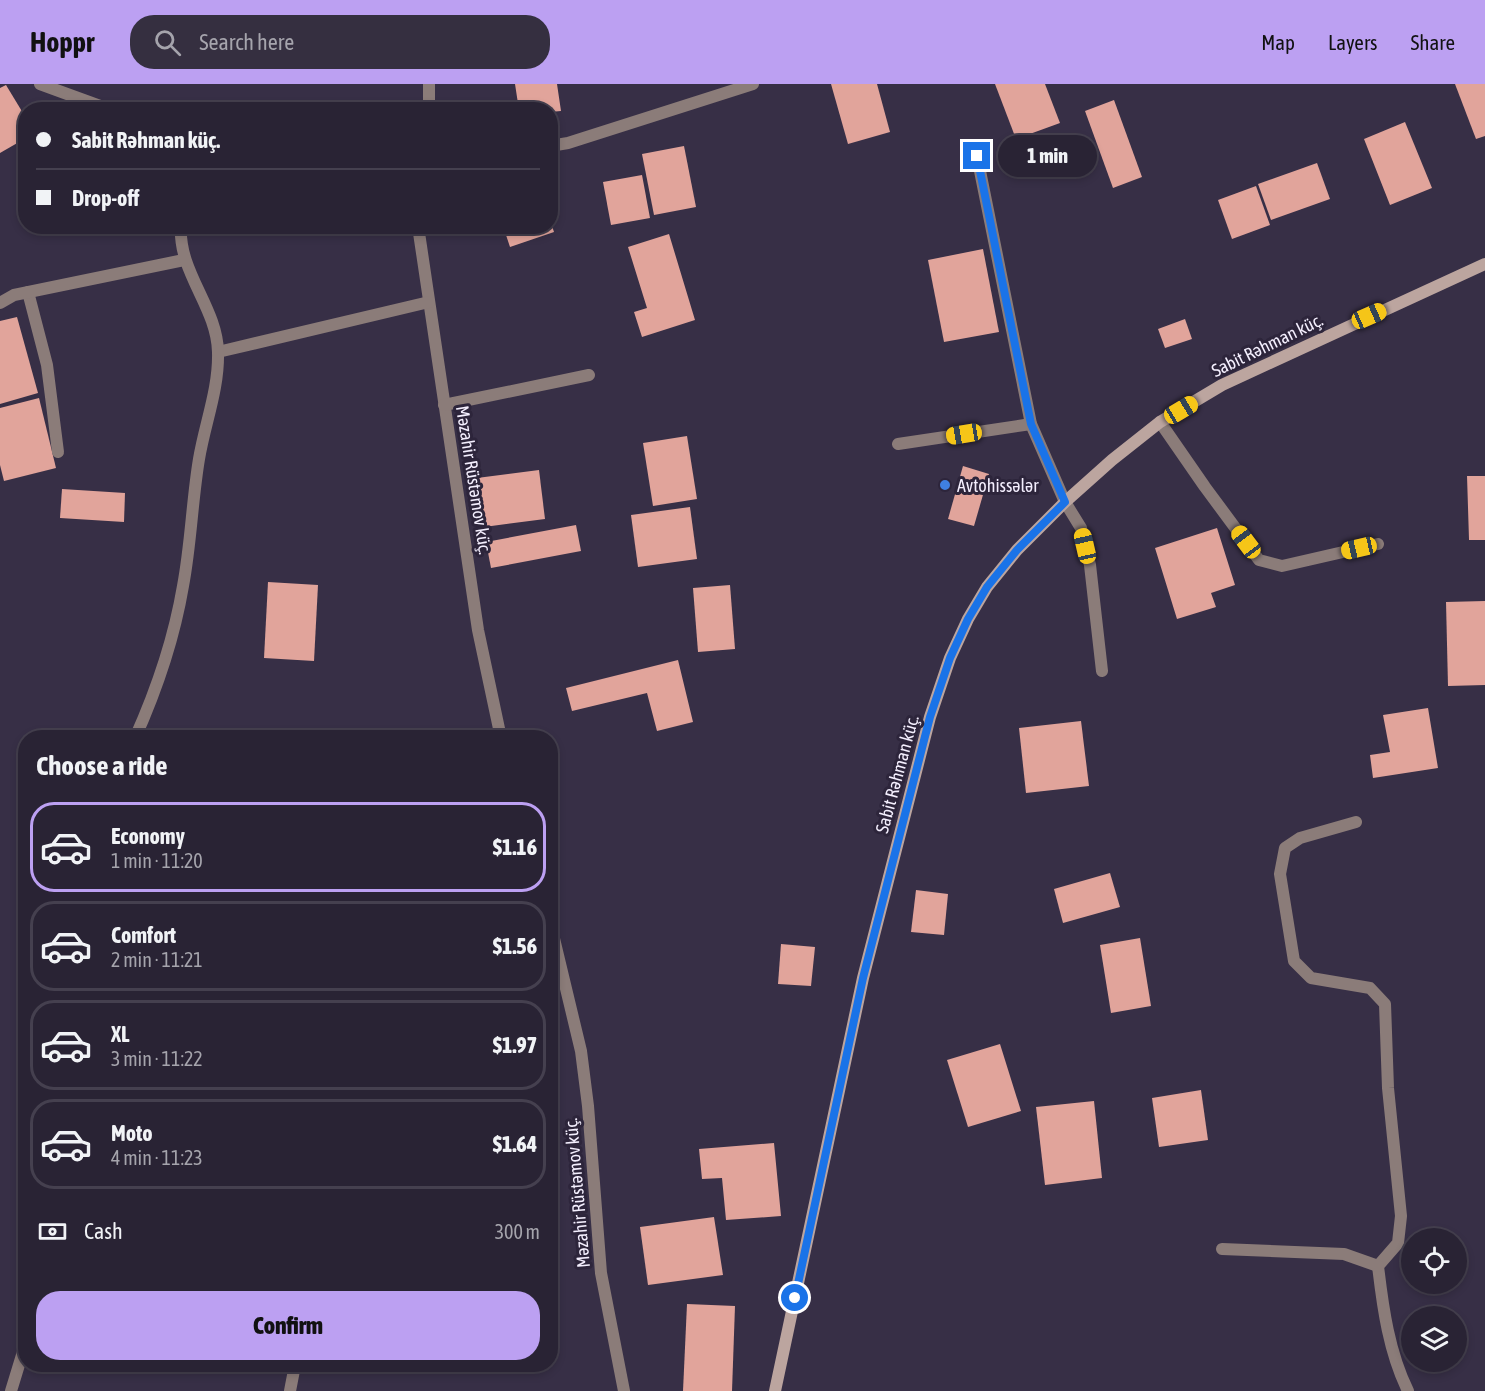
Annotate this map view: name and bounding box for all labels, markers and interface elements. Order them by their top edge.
search box [130,15,550,69]
text: Hoppr [30,26,94,58]
icon: search [151,26,184,59]
text: Search here [199,29,294,55]
text: Map [1261,30,1295,54]
text: Layers [1328,30,1378,54]
text: Share [1411,30,1455,54]
text: Sabit Rəhman küç. [72,127,220,153]
callout: 1 min [998,135,1097,177]
route end [963,142,990,169]
text: 1 min [1027,144,1068,167]
text: Drop-off [72,185,139,211]
car [1349,300,1389,332]
street label: Sabit Rəhman küç. [1208,309,1326,381]
car [1161,393,1201,427]
street label: Məzahir Rüstəmov küç. [452,404,496,556]
car [945,422,983,446]
place label: Avtohissələr [957,475,1039,496]
marker: Avtohissələr [938,478,952,492]
car [1228,522,1264,562]
car [1072,526,1098,566]
car [1339,535,1379,561]
street label: Sabit Rəhman küç. [871,713,923,835]
text: Choose a ride [36,750,168,781]
icon: car [39,820,93,874]
text: Economy [111,823,185,849]
text: $1.16 [493,834,537,860]
text: 1 min · 11:20 [111,849,203,872]
icon: car [39,919,93,973]
text: Comfort [111,922,176,948]
text: $1.56 [493,933,537,959]
text: 2 min · 11:21 [111,948,203,971]
icon: car [39,1018,93,1072]
text: XL [111,1021,129,1047]
text: $1.97 [493,1032,537,1058]
text: 3 min · 11:22 [111,1047,203,1070]
icon: car [39,1117,93,1171]
street label: Məzahir Rüstəmov küç. [560,1117,594,1269]
text: Moto [111,1120,153,1146]
text: $1.64 [493,1131,537,1157]
text: 4 min · 11:23 [111,1146,203,1169]
icon: cash [36,1215,69,1248]
text: Cash [84,1218,123,1244]
text: 300 m [495,1220,540,1243]
map controls [1401,1228,1467,1372]
button: locate [1401,1228,1467,1294]
route start [781,1284,808,1311]
button: Confirm [36,1291,540,1360]
button: layers [1401,1306,1467,1372]

